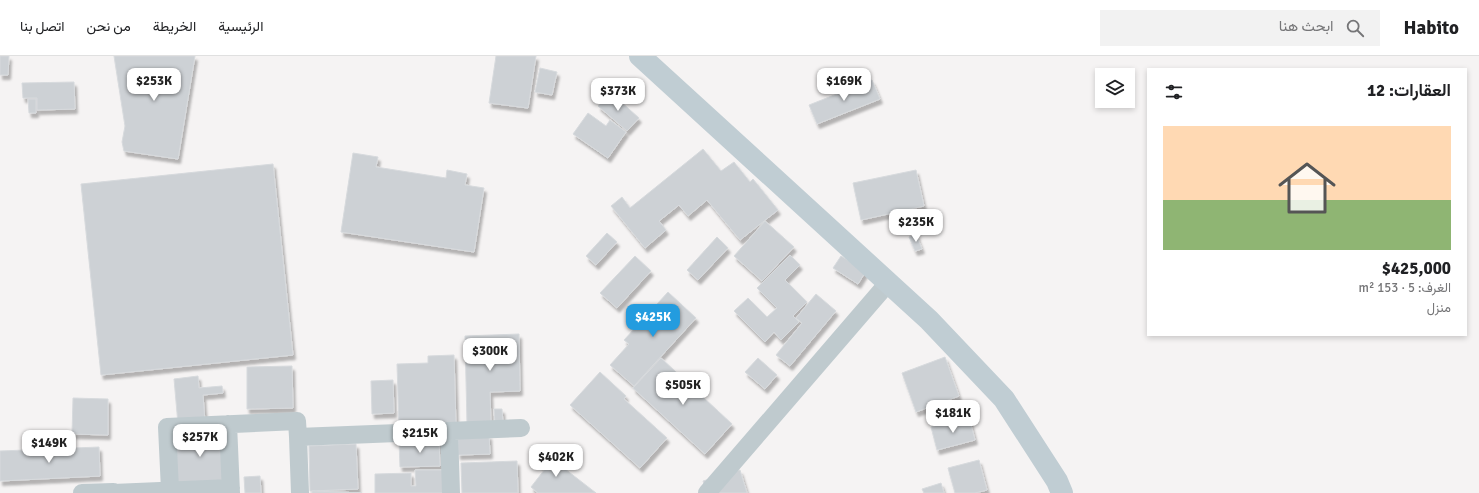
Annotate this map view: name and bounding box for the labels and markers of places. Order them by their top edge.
pin: $253K [126,68,182,102]
pin: $169K [816,68,872,102]
pin: $373K [590,78,646,112]
pin: $235K [888,209,944,243]
pin: $425K [625,304,681,338]
pin: $300K [462,338,518,372]
pin: $505K [655,372,711,406]
pin: $181K [925,400,981,434]
pin: $215K [392,420,448,454]
pin: $257K [172,424,228,458]
pin: $149K [21,430,77,464]
pin: $402K [528,444,584,478]

